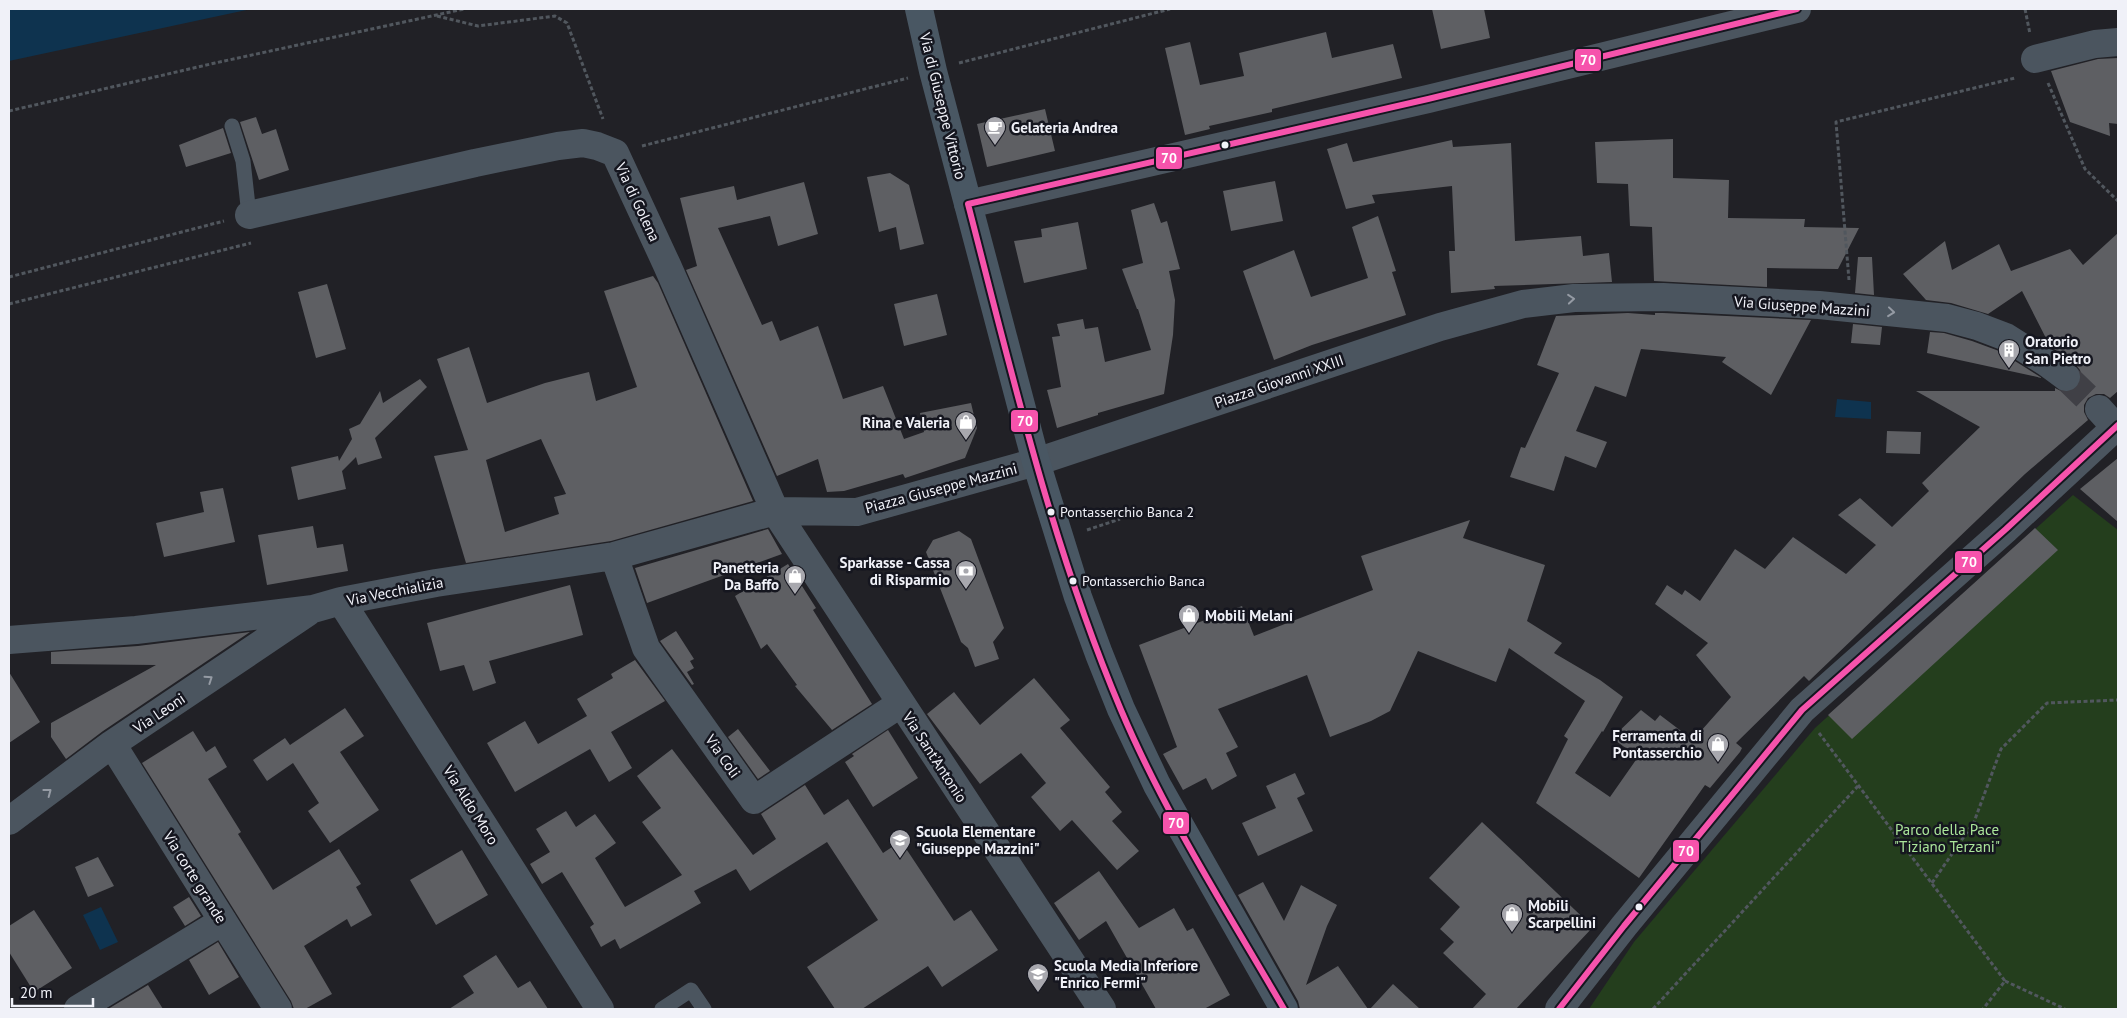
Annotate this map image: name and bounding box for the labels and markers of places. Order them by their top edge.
cafe icon: Gelateria Andrea [983,115,1007,146]
place label: Gelateria Andrea [1011,118,1118,137]
unlabelled marker [1220,140,1230,150]
place label: Oratorio San Pietro [2025,332,2091,368]
building icon: Oratorio San Pietro [1997,338,2021,369]
shop icon: Rina e Valeria [954,410,978,441]
place label: Rina e Valeria [862,413,950,432]
place label: Pontasserchio Banca 2 [1060,503,1194,521]
marker: Pontasserchio Banca 2 [1046,507,1056,517]
place label: Sparkasse - Cassa di Risparmio [839,553,950,589]
place label: Panetteria Da Baffo [713,558,779,594]
bank icon: Sparkasse - Cassa di Risparmio [954,559,978,590]
shop icon: Panetteria Da Baffo [783,564,807,595]
place label: Pontasserchio Banca [1082,572,1205,590]
marker: Pontasserchio Banca [1068,576,1078,586]
shop icon: Mobili Melani [1177,603,1201,634]
place label: Mobili Melani [1205,606,1293,625]
place label: Ferramenta di Pontasserchio [1612,726,1702,762]
shop icon: Ferramenta di Pontasserchio [1706,732,1730,763]
place label: Scuola Elementare "Giuseppe Mazzini" [916,822,1040,858]
school or university icon: Scuola Elementare "Giuseppe Mazzini" [888,828,912,859]
place label: Mobili Scarpellini [1528,896,1596,932]
shop icon: Mobili Scarpellini [1500,902,1524,933]
unlabelled marker [1634,902,1644,912]
place label: Scuola Media Inferiore "Enrico Fermi" [1054,956,1199,992]
school or university icon: Scuola Media Inferiore "Enrico Fermi" [1026,962,1050,993]

